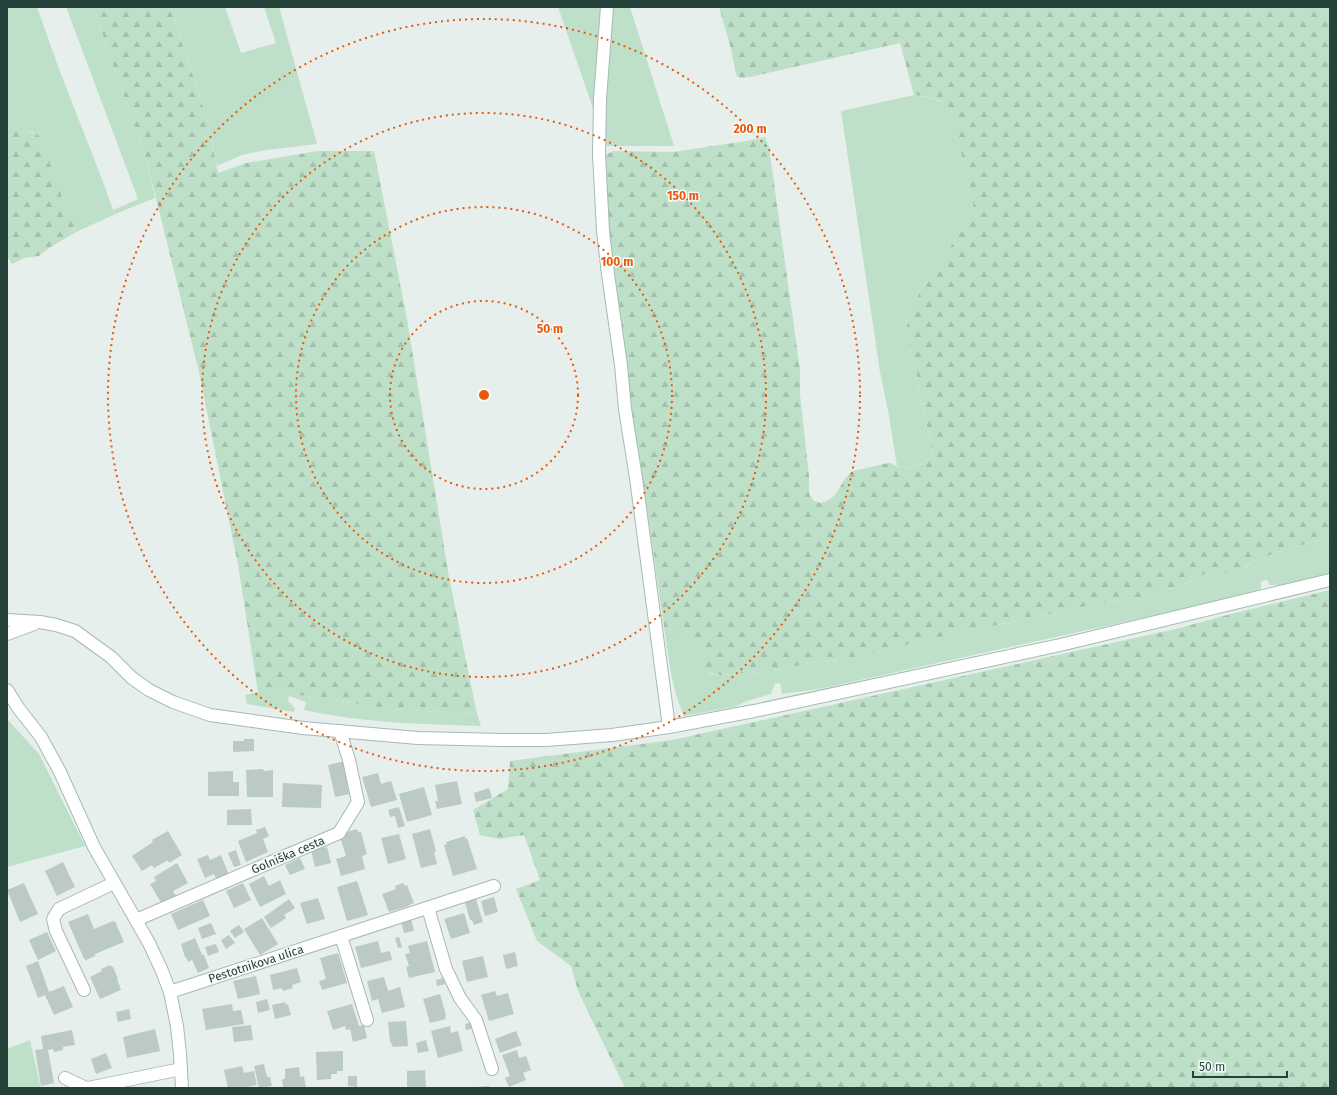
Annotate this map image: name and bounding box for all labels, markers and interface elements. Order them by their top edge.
text: 200 m [733,122,767,136]
text: 150 m [667,189,699,203]
text: 100 m [601,255,633,269]
text: 50 m [537,322,563,336]
centre of rings [477,388,491,402]
street label: Golniška cesta [249,833,327,877]
street label: Pestotnikova ulica [207,942,305,986]
scale bar [1193,1053,1287,1079]
text: 50 m [1199,1060,1225,1074]

